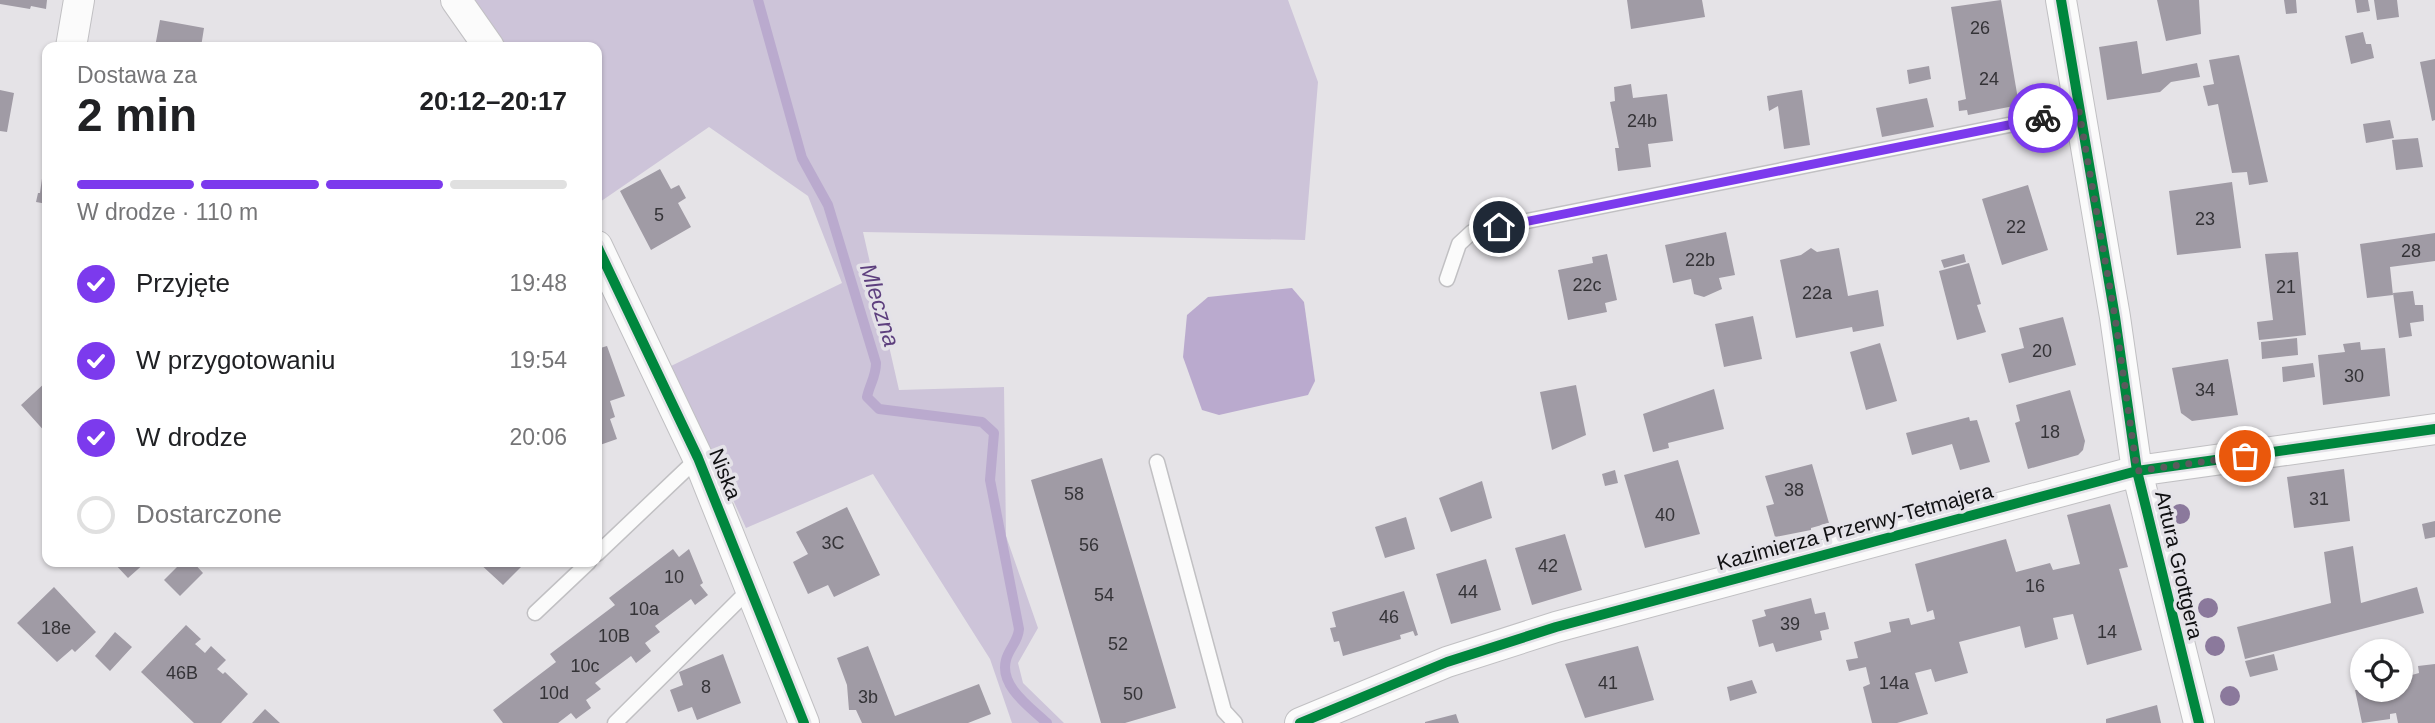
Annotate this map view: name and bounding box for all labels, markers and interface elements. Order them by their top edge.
house number: 26 [1970,18,1990,38]
text: Dostawa za [77,62,197,88]
house number: 24 [1979,69,1999,89]
courier [2008,83,2078,153]
text: 20:12–20:17 [420,86,567,116]
text: 2 min [77,89,197,141]
icon: bike [2024,99,2062,137]
house number: 24b [1627,111,1657,131]
pin [1469,197,1529,257]
text: W drodze · 110 m [77,199,258,225]
house number: 5 [654,205,664,225]
icon: home [1480,208,1518,246]
house number: 23 [2195,209,2215,229]
house number: 22 [2006,217,2026,237]
house number: 28 [2401,241,2421,261]
house number: 22b [1685,250,1715,270]
water label: Mleczna [855,260,905,350]
icon: check [77,265,115,303]
text: Przyjęte [136,268,230,298]
text: 19:48 [509,270,567,296]
house number: 22c [1572,275,1602,295]
house number: 21 [2276,277,2296,297]
house number: 22a [1802,283,1833,303]
house number: 20 [2032,341,2052,361]
icon: check [77,342,115,380]
text: W przygotowaniu [136,345,335,375]
text: 19:54 [509,347,567,373]
house number: 30 [2344,366,2364,386]
house number: 34 [2195,380,2215,400]
icon: check [77,419,115,457]
text: W drodze [136,422,247,452]
house number: 18 [2040,422,2060,442]
text: 20:06 [509,424,567,450]
pin [2215,426,2275,486]
icon: bag [2226,437,2264,475]
street label: Niska [705,445,746,503]
street label: Kazimierza Przerwy-Tetmajera [1714,478,1996,574]
house number: 38 [1784,480,1804,500]
house number: 58 [1064,484,1084,504]
street label: Artura Grottgera [2151,488,2208,642]
house number: 31 [2309,489,2329,509]
text: Dostarczone [136,499,282,529]
house number: 40 [1655,505,1675,525]
house number: 3C [821,533,845,553]
house number: 56 [1079,535,1099,555]
house number: 42 [1538,556,1558,576]
house number: 10 [664,567,684,587]
house number: 16 [2025,576,2045,596]
house number: 44 [1458,582,1478,602]
house number: 54 [1094,585,1114,605]
house number: 10a [629,599,660,619]
house number: 46 [1379,607,1399,627]
house number: 39 [1780,614,1800,634]
house number: 18e [41,618,71,638]
house number: 14 [2097,622,2117,642]
house number: 10B [598,626,630,646]
house number: 52 [1108,634,1128,654]
map controls [2350,639,2413,702]
button: locate [2350,639,2413,702]
house number: 10c [570,656,600,676]
house number: 46B [166,663,198,683]
house number: 41 [1598,673,1618,693]
house number: 14a [1879,673,1910,693]
house number: 8 [701,677,711,697]
house number: 10d [539,683,569,703]
house number: 50 [1123,684,1143,704]
house number: 3b [858,687,878,707]

